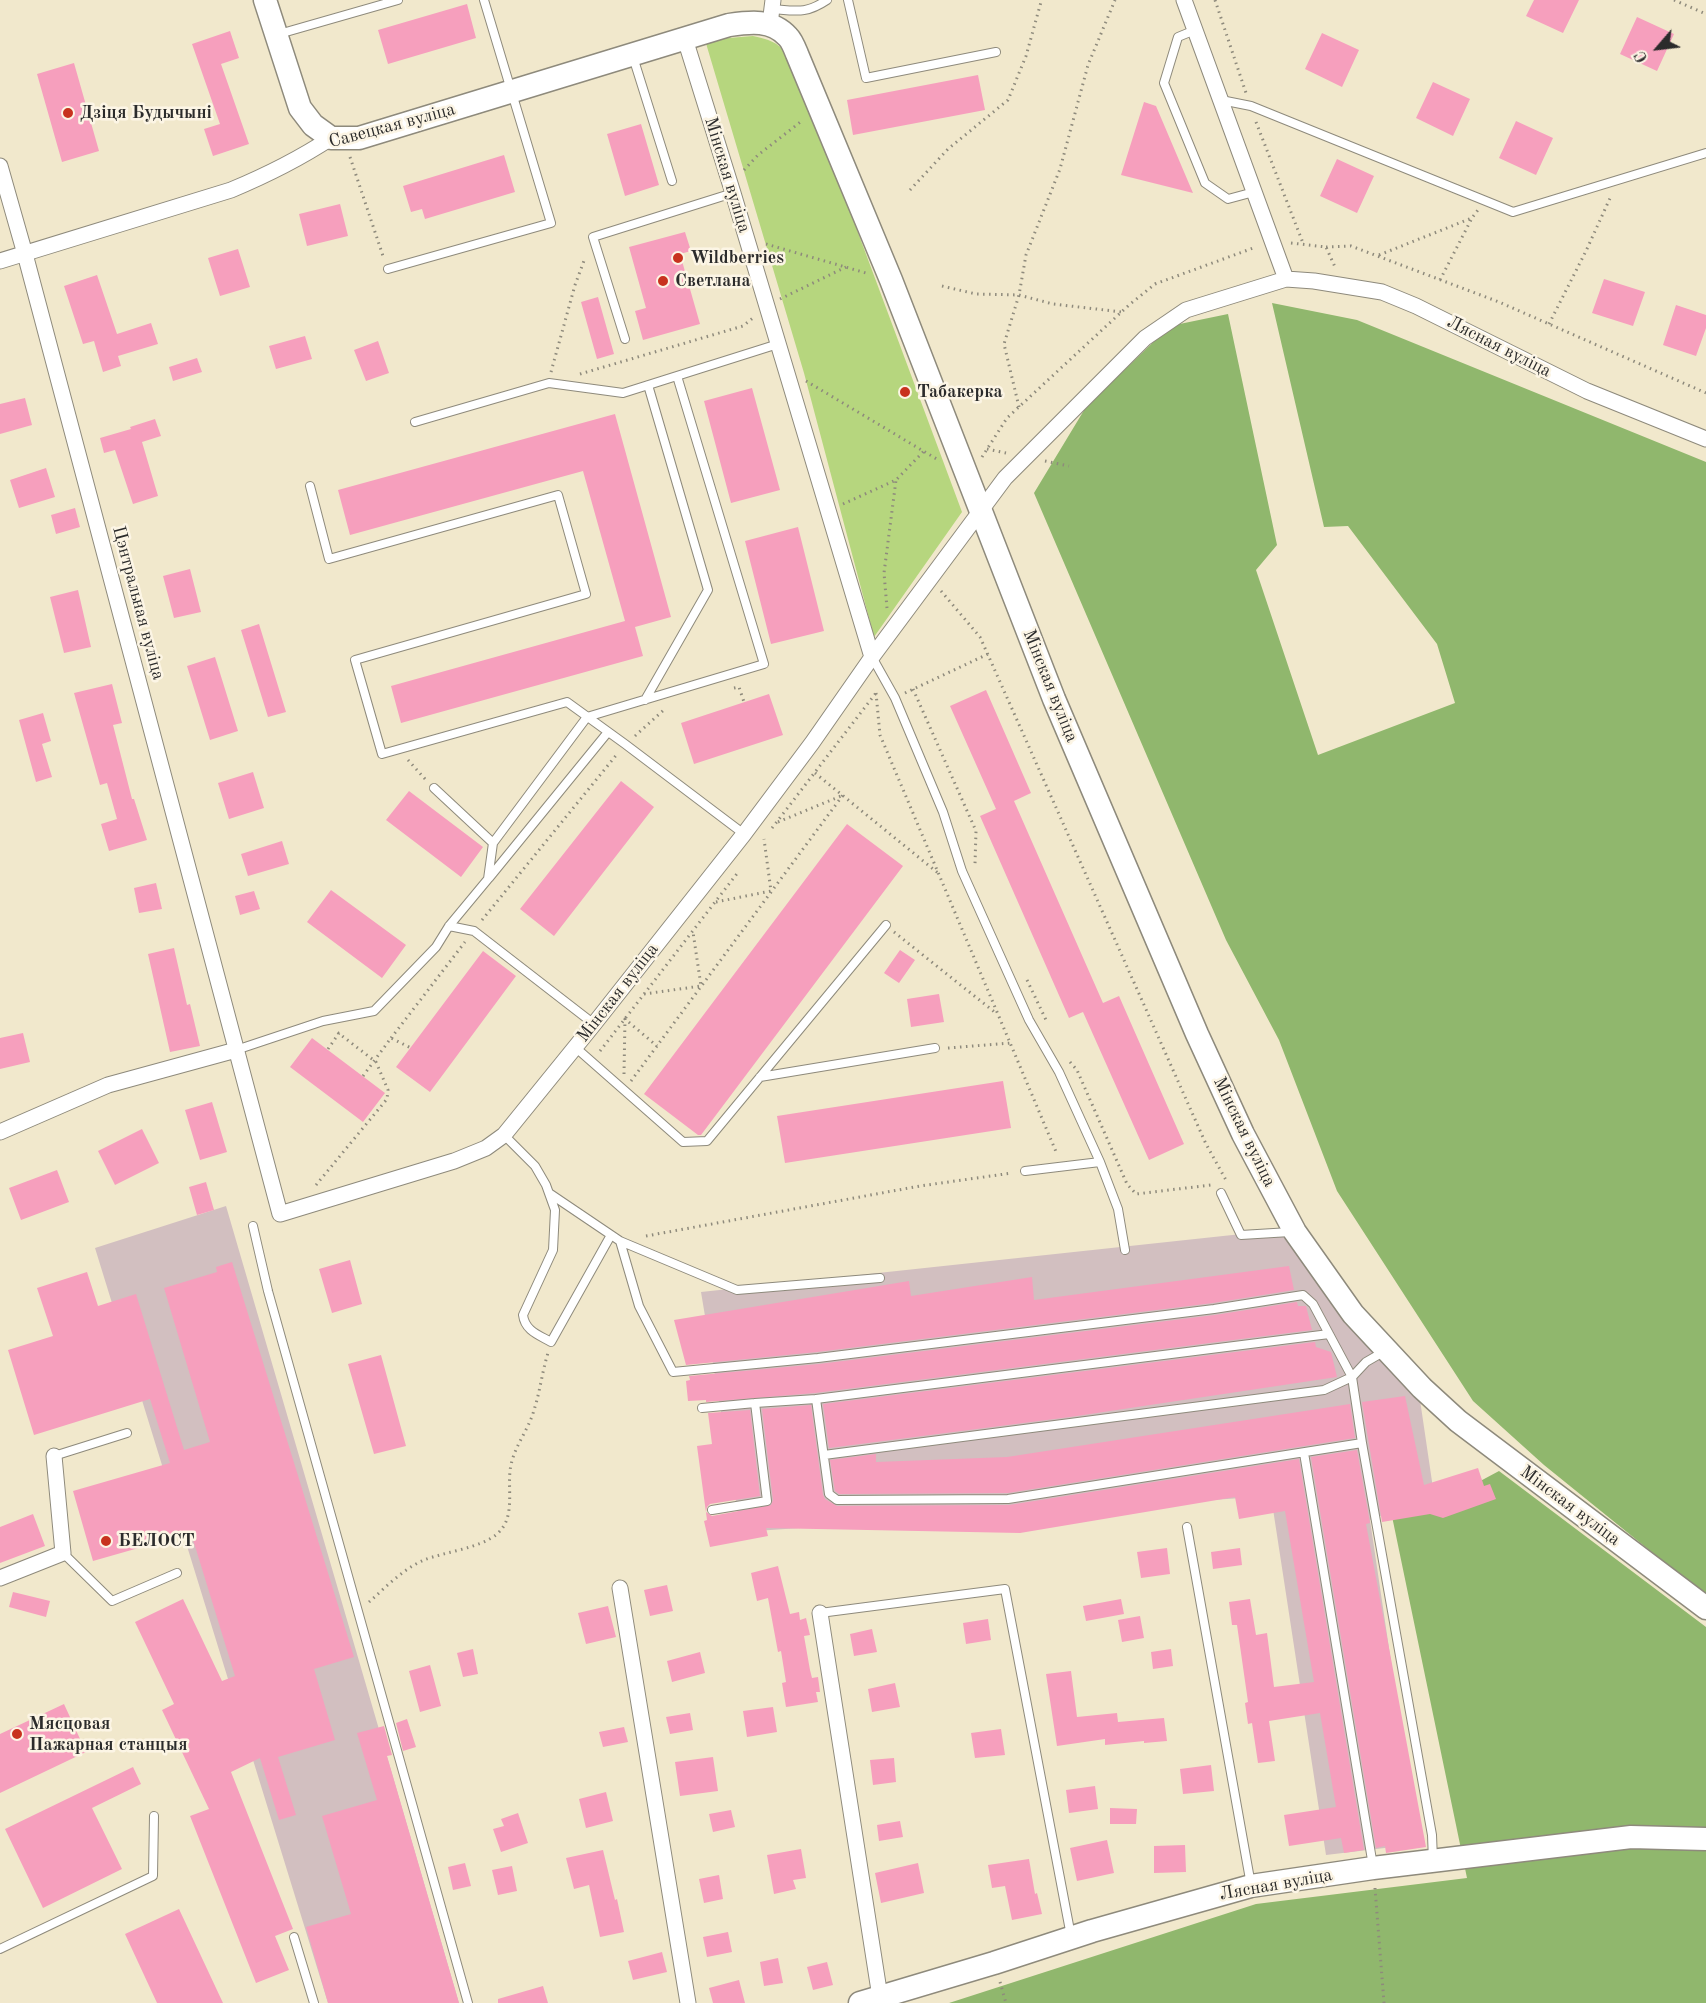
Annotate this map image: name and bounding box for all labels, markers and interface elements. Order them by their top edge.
north arrow [1628,18,1688,78]
text: С [1633,48,1652,65]
street label: Савецкая вуліца [326,99,458,153]
place label: Дзіця Будычыні [80,102,212,124]
marker: Дзіця Будычыні [61,106,75,120]
street label: Мінская вуліца [699,115,755,235]
place label: Wildberries [690,247,784,269]
marker: Wildberries [671,251,685,265]
place label: Светлана [675,270,751,292]
marker: Светлана [656,274,670,288]
street label: Лясная вуліца [1443,311,1555,383]
place label: Табакерка [917,381,1003,403]
marker: Табакерка [898,385,912,399]
street label: Цэнтральная вуліца [107,524,169,682]
street label: Мінская вуліца [1018,626,1082,746]
street label: Мінская вуліца [573,939,663,1047]
street label: Мінская вуліца [1208,1073,1280,1191]
street label: Мінская вуліца [1516,1461,1624,1551]
place label: БЕЛОСТ [118,1530,195,1552]
marker: БЕЛОСТ [99,1534,113,1548]
place label: Мясцовая Пажарная станцыя [29,1713,188,1756]
marker: Мясцовая Пажарная станцыя [10,1727,24,1741]
street label: Лясная вуліца [1218,1864,1334,1906]

